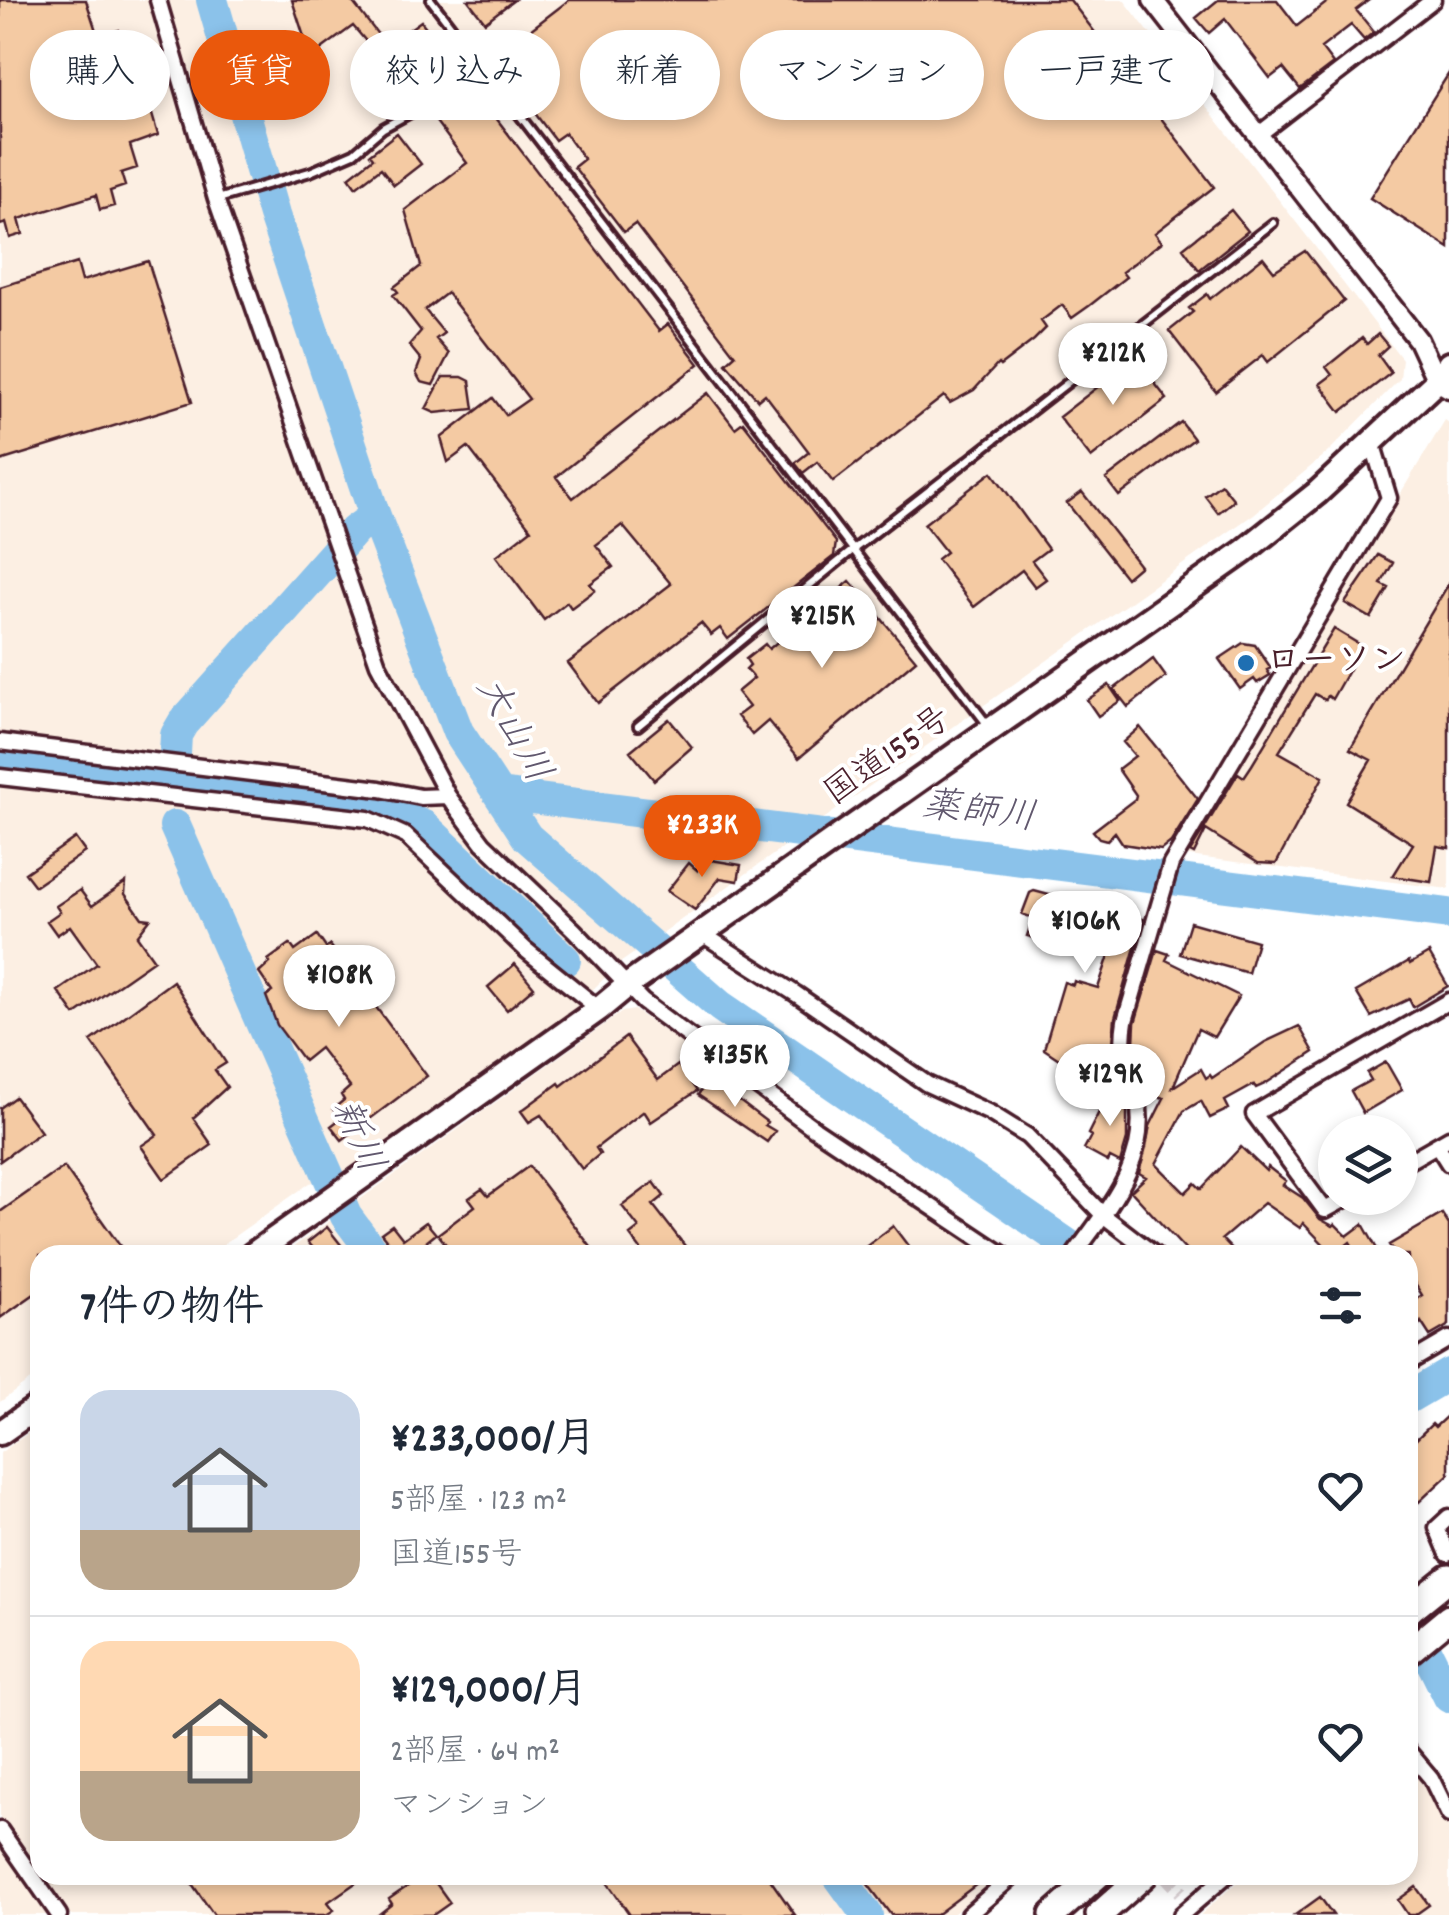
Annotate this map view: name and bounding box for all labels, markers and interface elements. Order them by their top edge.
chip: 購入 [30,30,170,120]
chip: 賃貸 [190,30,330,120]
chip: 絞り込み [350,30,560,120]
chip: 新着 [580,30,720,120]
chip: マンション [740,30,984,120]
chip: 一戸建て [1004,30,1214,120]
pin: ¥212K [1043,323,1183,408]
text: ¥212K [1080,332,1146,378]
pin: ¥215K [752,586,892,671]
text: ¥215K [789,595,855,641]
place label: ローソン [1266,638,1406,688]
marker: ローソン [1235,652,1257,674]
water label: 大山川 [459,668,563,794]
street label: 国道155号 [815,696,963,820]
water label: 薬師川 [919,780,1039,848]
pin: ¥233K [632,795,772,880]
text: ¥233K [666,804,738,850]
pin: ¥106K [1015,891,1155,976]
text: ¥106K [1050,900,1120,946]
pin: ¥108K [269,945,409,1030]
text: ¥108K [305,954,373,1000]
pin: ¥135K [665,1025,805,1110]
text: ¥135K [702,1034,768,1080]
pin: ¥129K [1040,1044,1180,1129]
text: ¥129K [1077,1053,1143,1099]
water label: 新川 [314,1091,396,1183]
map controls [1318,1115,1418,1215]
button: layers [1318,1115,1418,1215]
icon: filters [1313,1278,1368,1333]
text: 7件の物件 [80,1281,264,1341]
text: ¥233,000/月 [390,1412,597,1472]
icon: home [160,1430,280,1550]
icon: heart [1313,1463,1368,1518]
text: 5部屋 · 123 m² [390,1480,567,1526]
text: 国道155号 [390,1534,523,1580]
text: ¥129,000/月 [390,1663,588,1723]
icon: home [160,1681,280,1801]
icon: heart [1313,1714,1368,1769]
text: 2部屋 · 64 m² [390,1731,560,1777]
text: マンション [390,1785,549,1831]

